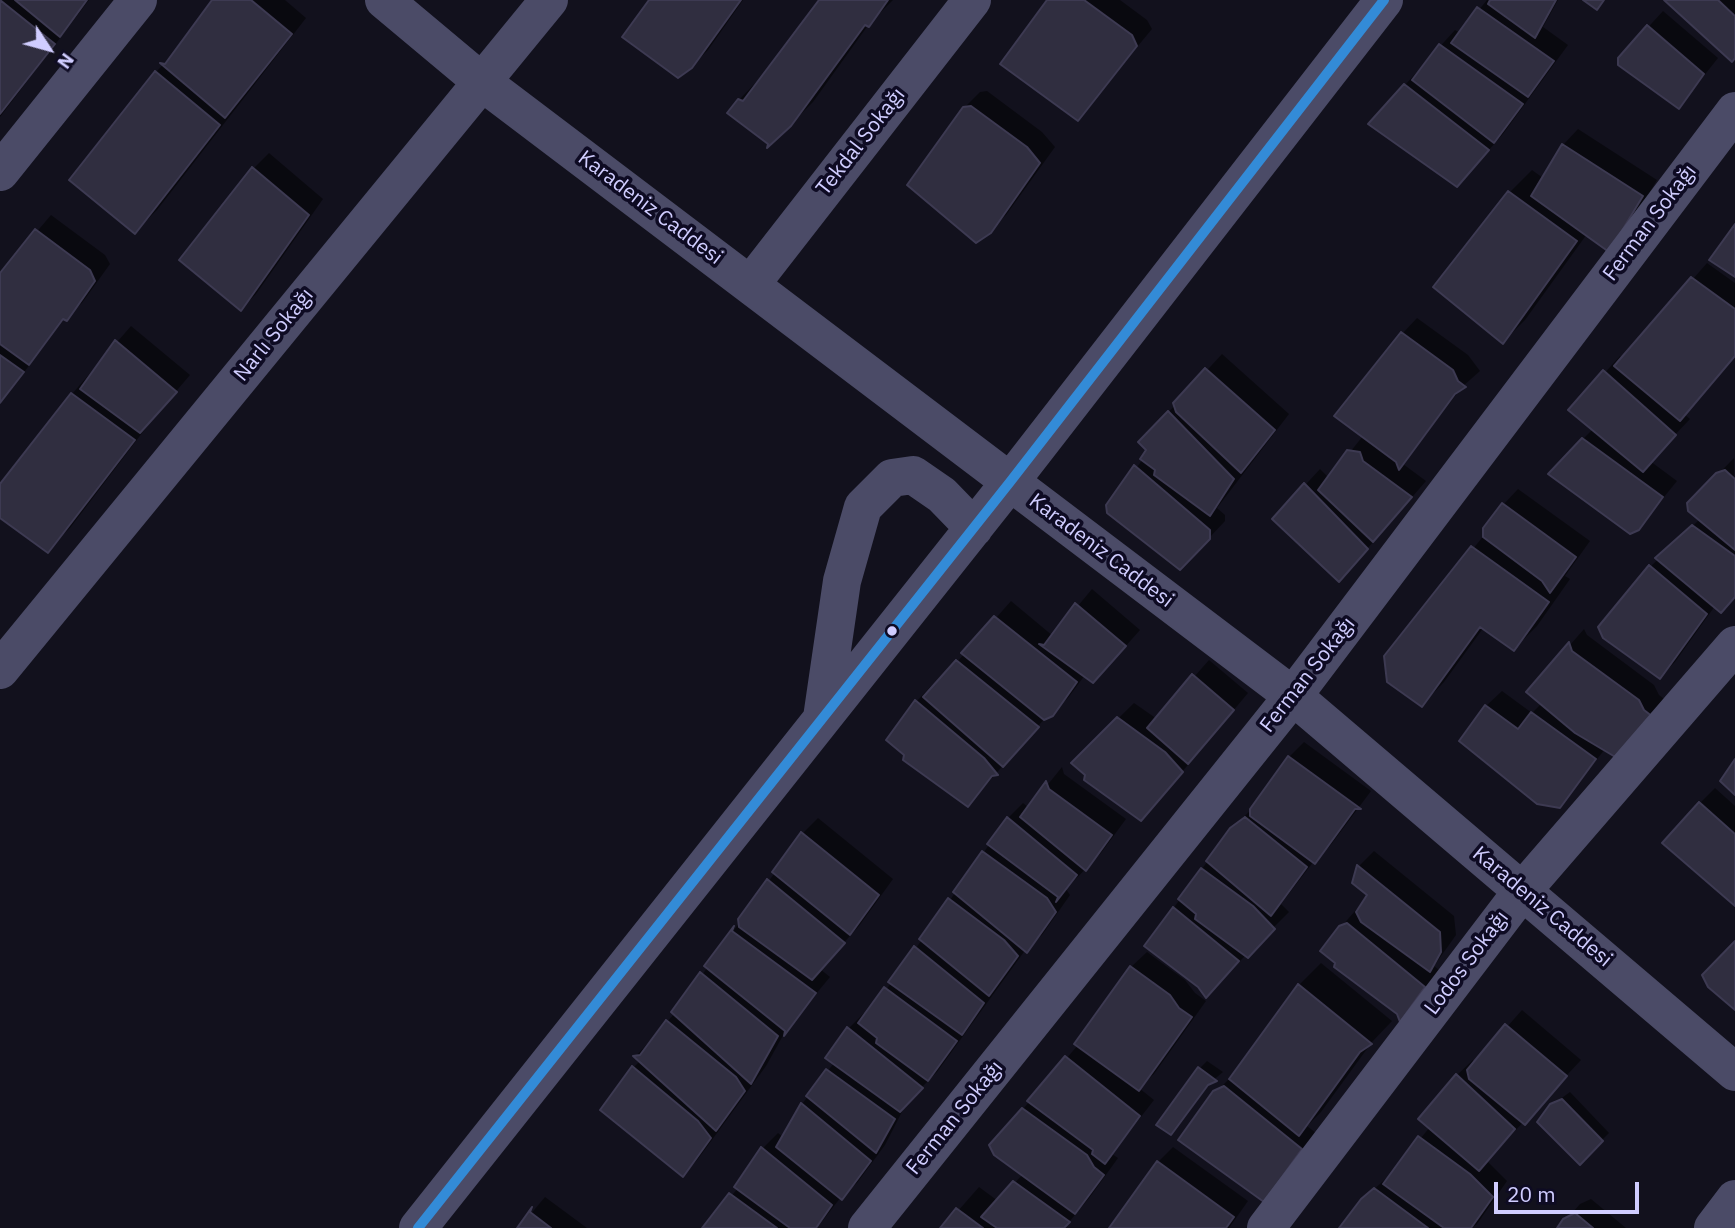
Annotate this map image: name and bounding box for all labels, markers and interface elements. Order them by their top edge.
north arrow [14,14,84,84]
text: N [52,49,80,74]
street label: Tekdal Sokağı [811,83,911,201]
street label: Karadeniz Caddesi [573,146,727,270]
street label: Ferman Sokağı [1598,160,1702,286]
street label: Narlı Sokağı [229,283,319,387]
street label: Karadeniz Caddesi [1024,489,1178,613]
street label: Ferman Sokağı [1255,612,1361,738]
unlabelled marker [885,624,899,638]
street label: Karadeniz Caddesi [1467,841,1617,973]
street label: Lodos Sokağı [1420,906,1514,1020]
street label: Ferman Sokağı [901,1056,1009,1180]
scale bar [1497,1168,1642,1212]
text: 20 m [1507,1180,1556,1208]

